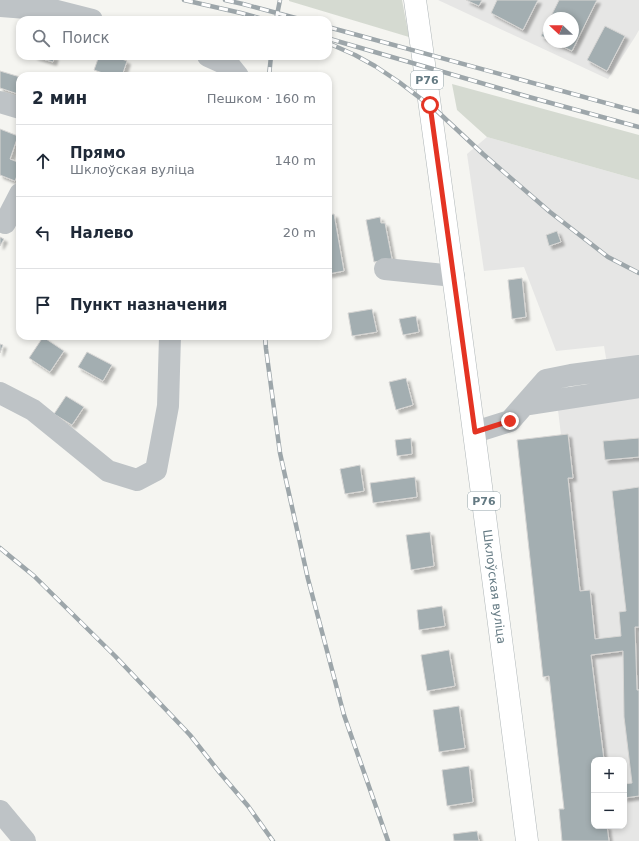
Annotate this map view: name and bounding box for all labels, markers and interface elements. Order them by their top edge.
north arrow [543,12,579,48]
search box [16,16,332,60]
icon: search [30,27,52,49]
text: Поиск [62,29,110,47]
road number: Р76 [411,71,443,89]
text: 2 мин [32,88,87,108]
text: Пешком · 160 m [207,91,316,106]
route start [421,96,439,114]
text: Прямо [70,144,126,162]
icon: ahead [32,150,54,172]
text: 140 m [274,153,316,168]
text: Шклоўская вуліца [70,162,195,177]
icon: left [32,222,54,244]
text: Налево [70,224,134,242]
text: 20 m [283,225,316,240]
icon: arrive [32,294,54,316]
text: Пункт назначения [70,296,227,314]
route end [501,412,519,430]
road number: Р76 [468,492,500,510]
street label: Шклоўская вуліца [480,529,509,645]
map controls [591,757,627,829]
button: + [591,757,627,793]
button: − [591,793,627,829]

